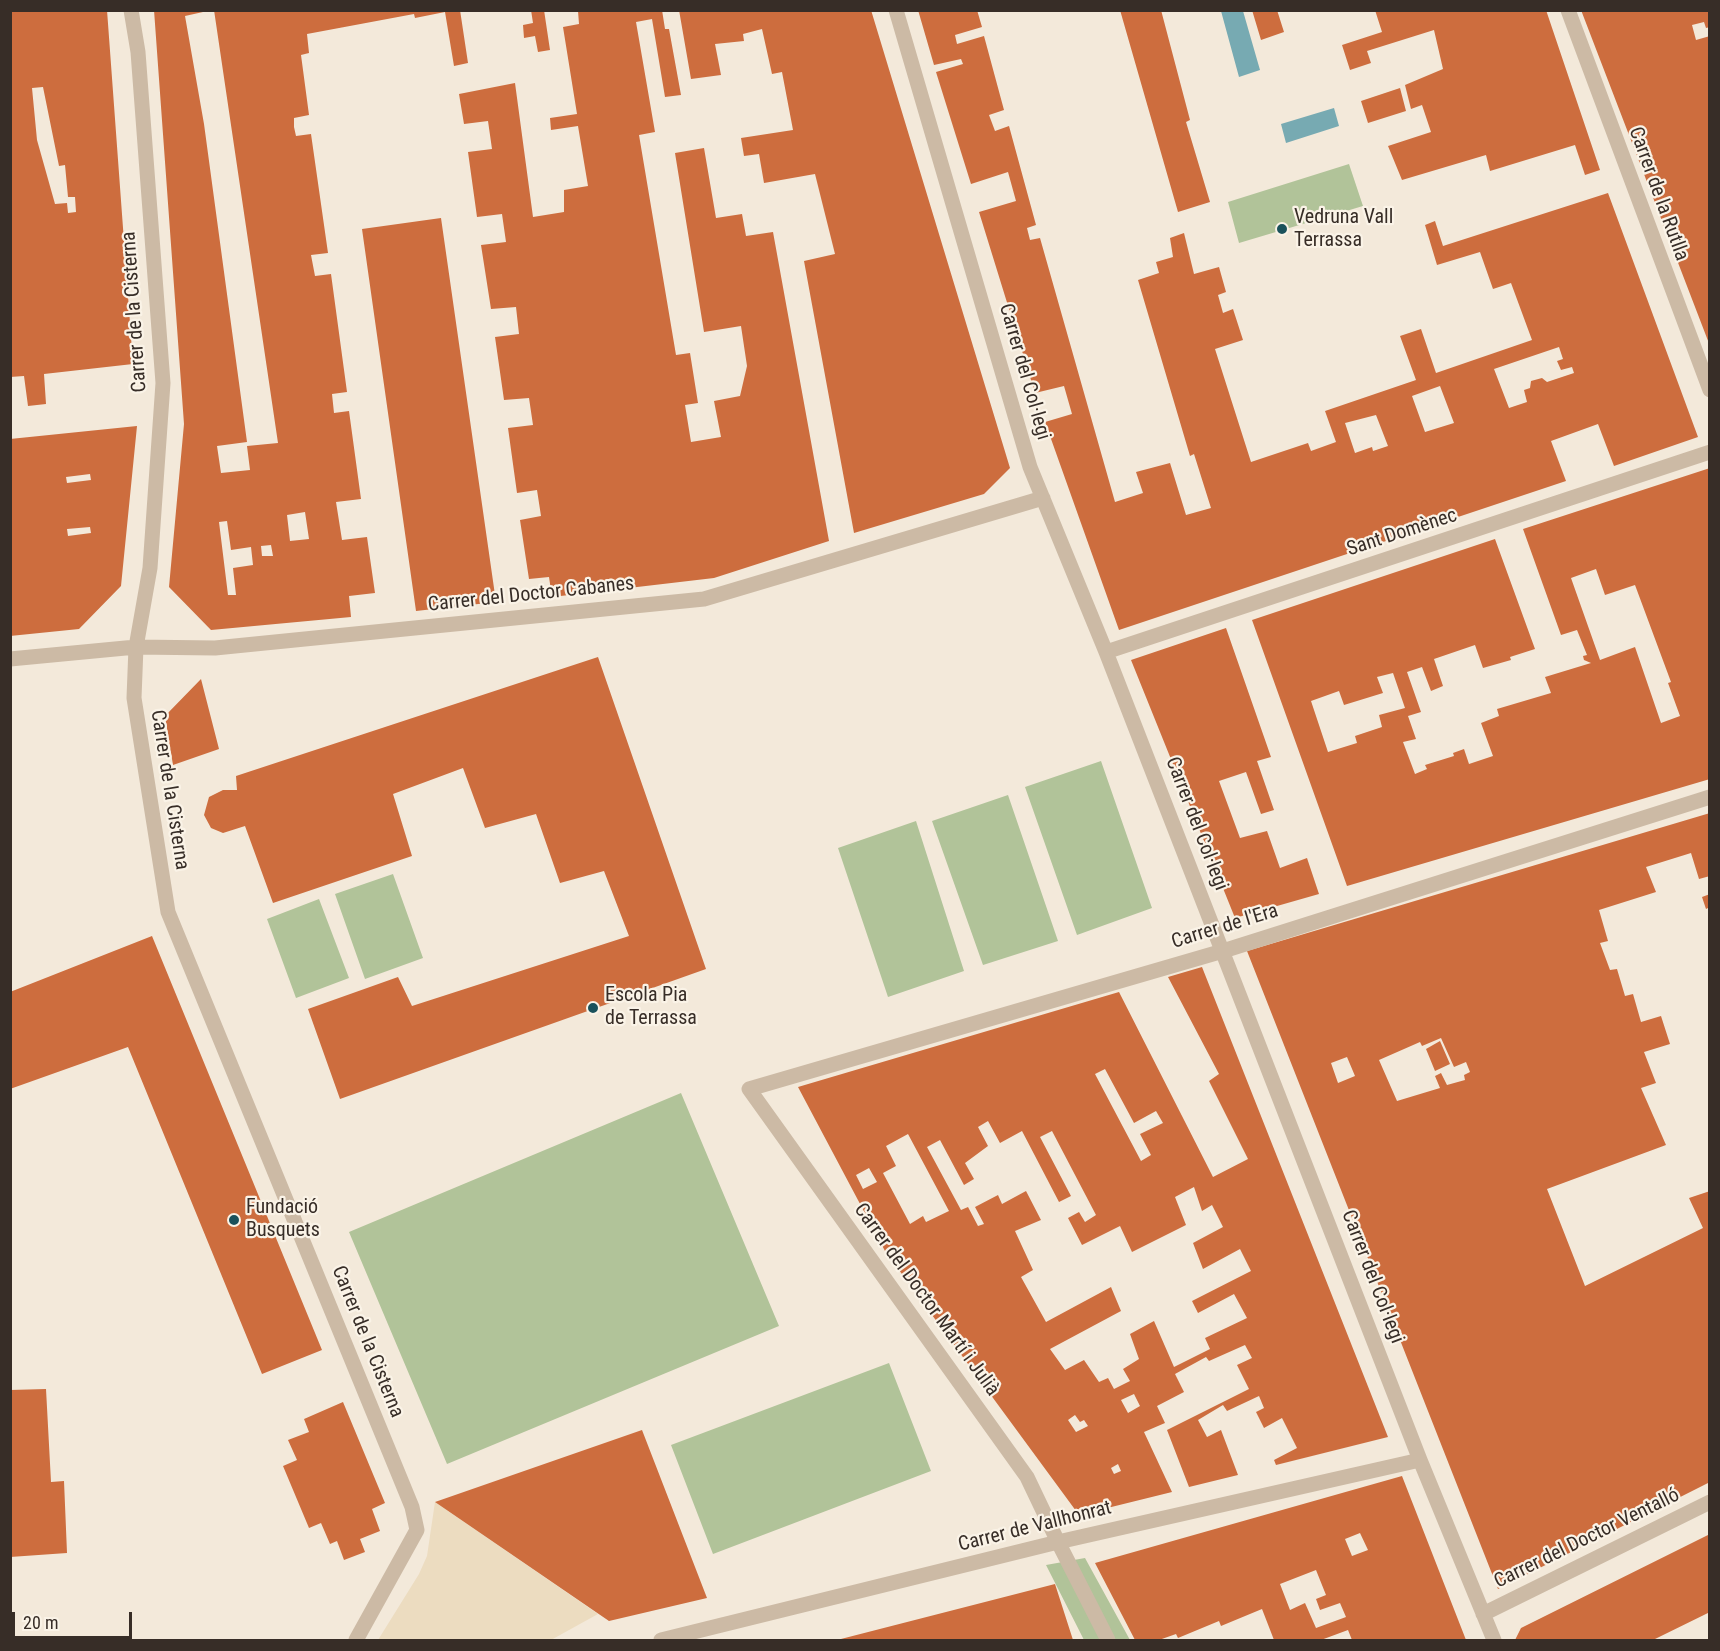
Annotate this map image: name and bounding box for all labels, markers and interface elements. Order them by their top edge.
street label: Carrer de la Rutlla [1623,124,1693,264]
place label: Vedruna Vall Terrassa [1294,206,1393,253]
marker: Vedruna Vall Terrassa [1275,222,1289,236]
street label: Carrer de la Cisterna [117,231,153,393]
street label: Carrer del Col·legi [993,301,1055,443]
street label: Sant Domènec [1344,504,1460,562]
street label: Carrer del Doctor Cabanes [427,572,635,618]
street label: Carrer de la Cisterna [145,708,193,872]
street label: Carrer del Col·legi [1160,754,1232,894]
street label: Carrer de l'Era [1169,899,1281,955]
place label: Escola Pia de Terrassa [605,984,697,1031]
marker: Escola Pia de Terrassa [586,1001,600,1015]
place label: Fundació Busquets [246,1196,320,1243]
street label: Carrer del Doctor Martí i Julià [848,1199,1004,1401]
street label: Carrer del Col·legi [1336,1207,1408,1347]
marker: Fundació Busquets [227,1213,241,1227]
street label: Carrer de la Cisterna [326,1263,408,1421]
street label: Carrer del Doctor Ventalló [1490,1484,1684,1594]
street label: Carrer de Vallhonrat [956,1496,1114,1558]
scale bar [15,1600,135,1638]
text: 20 m [23,1612,58,1633]

